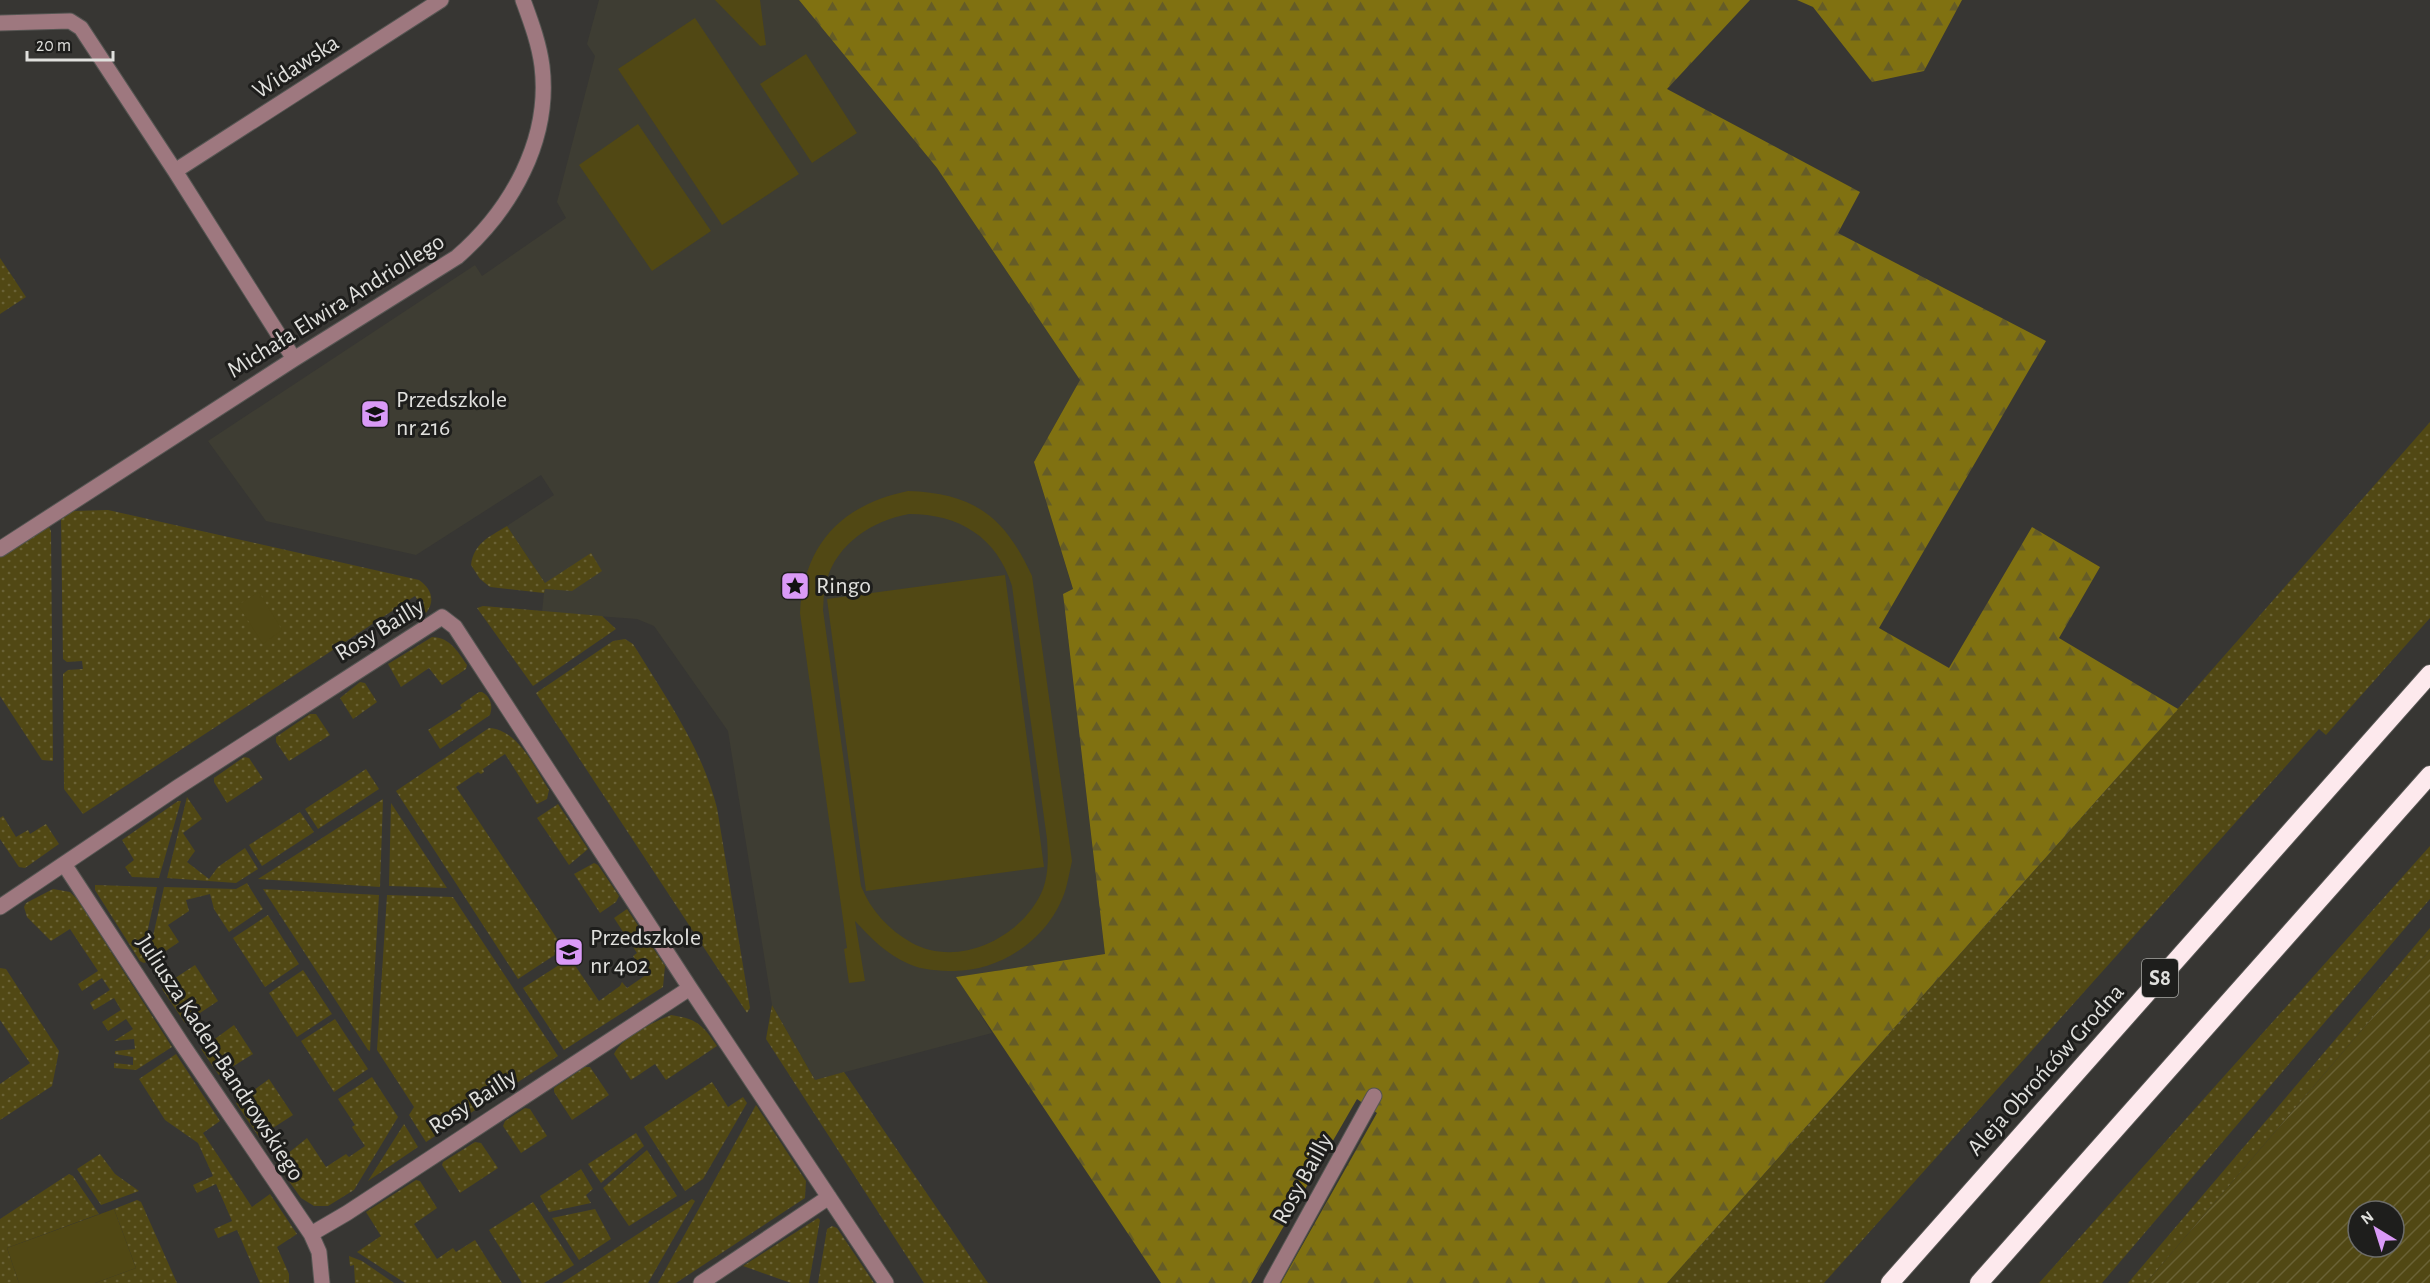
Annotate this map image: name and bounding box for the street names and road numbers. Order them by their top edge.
street label: Widawska [249,31,343,103]
street label: Michała Elwira Andriollego [223,229,449,383]
street label: Rosy Bailly [331,594,429,666]
street label: Juliusza Kaden-Bandrowskiego [132,931,308,1185]
road number: S8 [2142,959,2178,997]
street label: Aleja Obrońców Grodna [1963,980,2129,1160]
street label: Rosy Bailly [425,1065,521,1139]
street label: Rosy Bailly [1268,1130,1338,1228]

